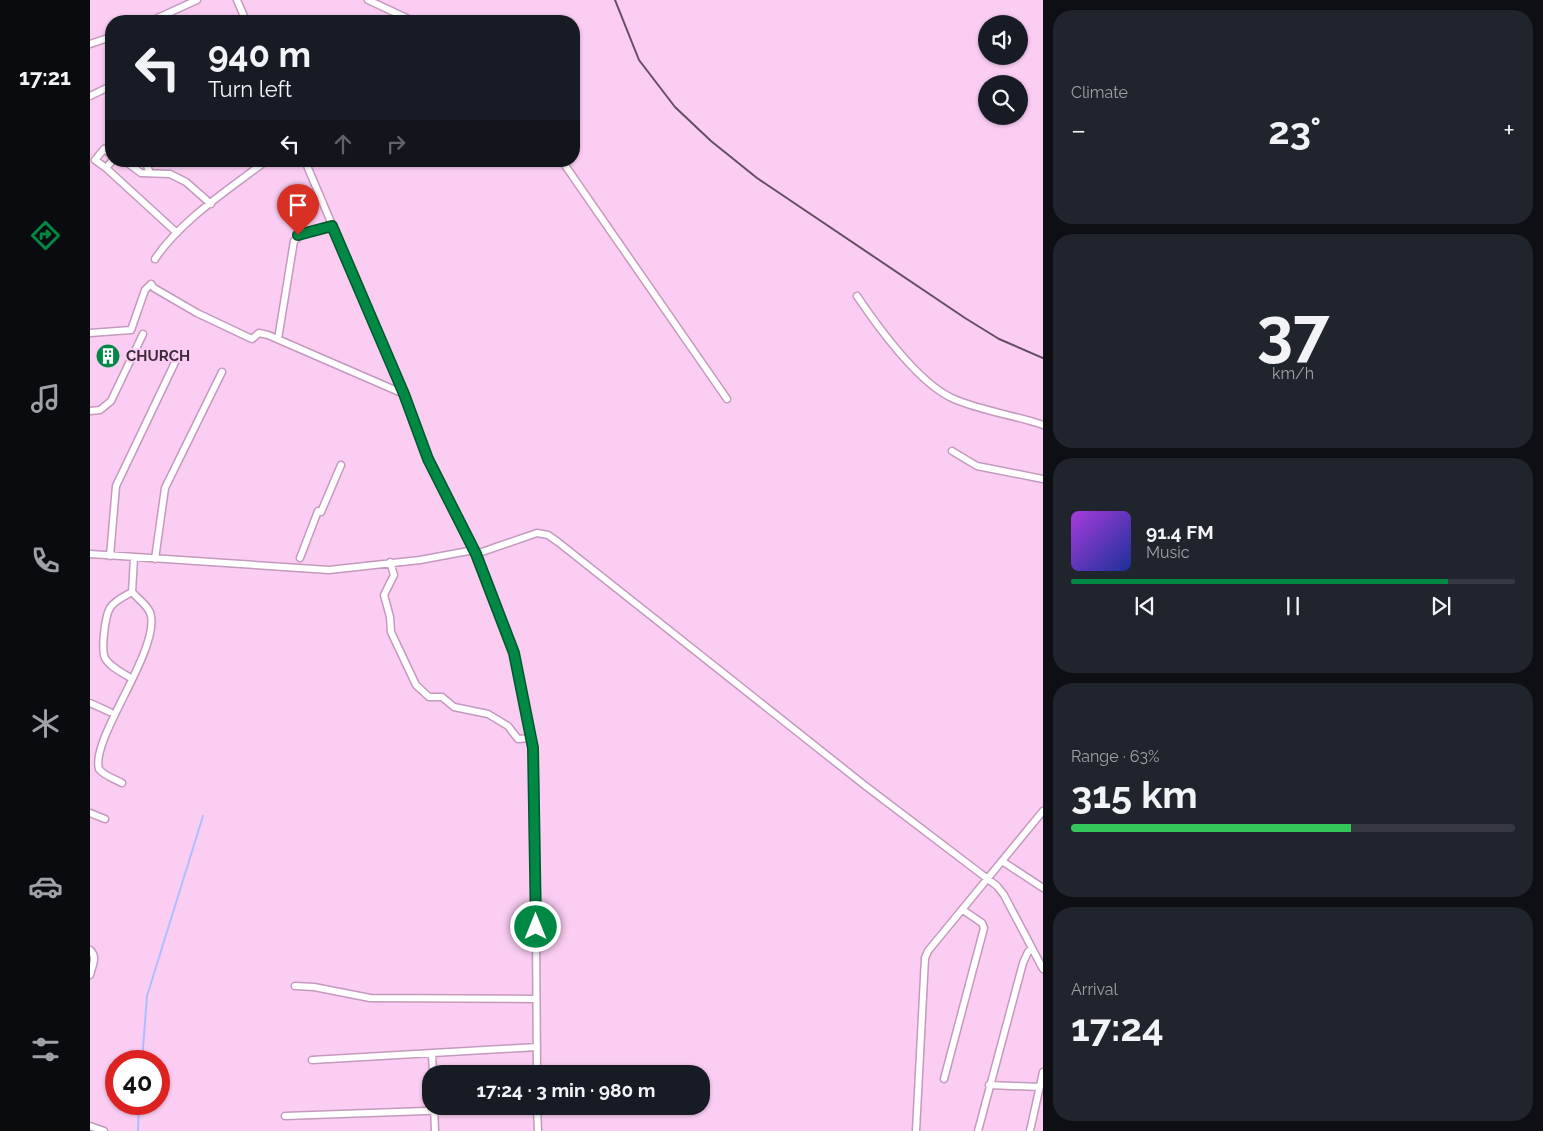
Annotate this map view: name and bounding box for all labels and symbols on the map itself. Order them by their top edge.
pin [277,184,319,235]
building icon: CHURCH [95,343,121,369]
place label: CHURCH [126,347,190,365]
position arrow [509,900,561,952]
speed limit sign: 40 [105,1050,170,1115]

